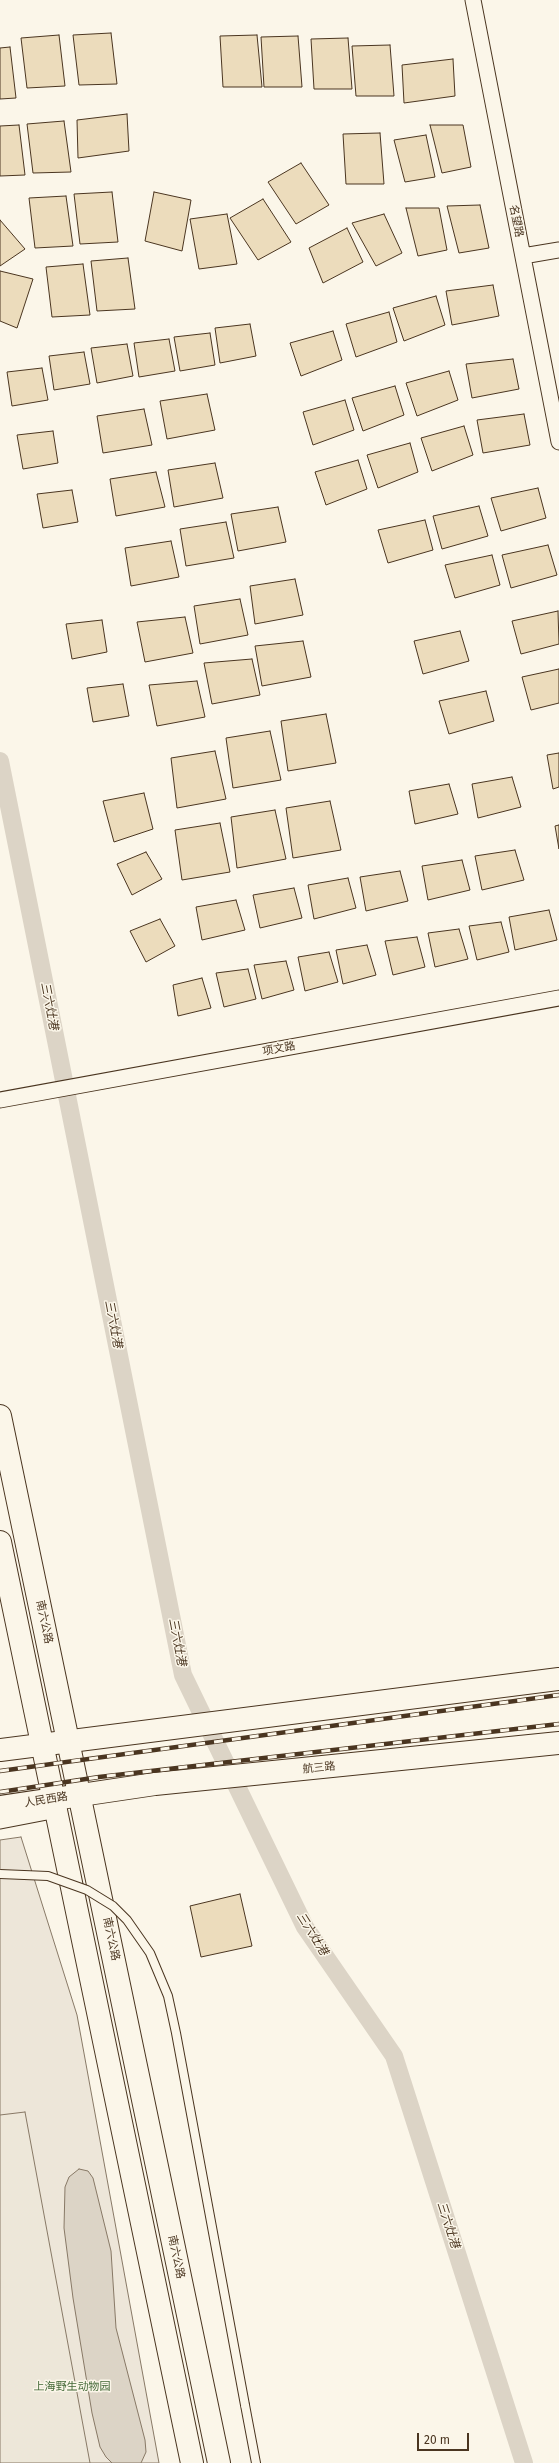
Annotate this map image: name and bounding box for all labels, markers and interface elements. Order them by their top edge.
street label: 名望路 [506,204,526,238]
water label: 三六灶港 [37,981,61,1031]
street label: 项文路 [262,1040,296,1058]
water label: 三六灶港 [101,1299,125,1349]
street label: 南六公路 [33,1599,55,1645]
water label: 三六灶港 [165,1617,189,1667]
street label: 航三路 [302,1760,336,1776]
street label: 人民西路 [23,1790,69,1810]
water label: 三六灶港 [293,1910,331,1958]
street label: 南六公路 [100,1916,122,1962]
water label: 三六灶港 [434,2200,462,2250]
street label: 南六公路 [165,2234,187,2280]
park label: 上海野生动物园 [34,2380,110,2394]
scale bar [419,2425,471,2451]
text: 20 m [424,2433,450,2447]

